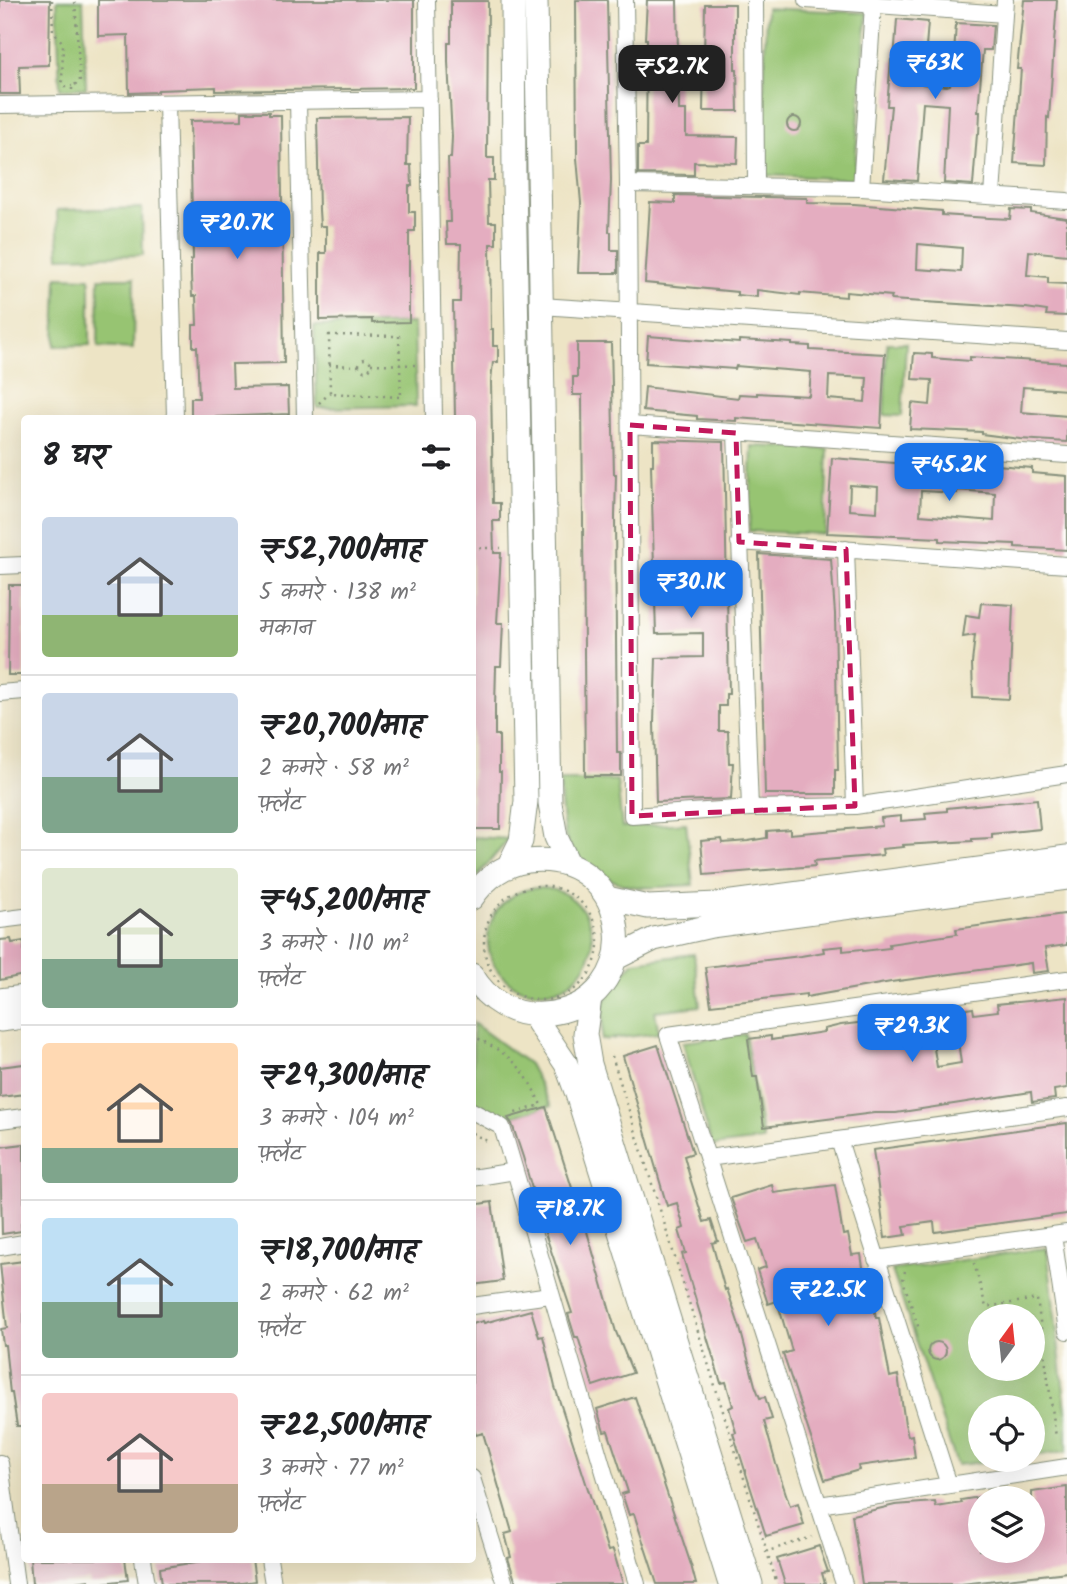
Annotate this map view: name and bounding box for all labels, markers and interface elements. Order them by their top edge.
pin: ₹63K [894,42,976,101]
pin: ₹52.7K [615,46,729,105]
text: ₹63K [906,46,964,82]
text: ₹52.7K [634,50,710,86]
pin: ₹20.7K [180,202,294,261]
text: ₹20.7K [199,206,275,242]
text: 8 घर [42,433,106,481]
icon: filters [417,438,455,476]
pin: ₹45.2K [892,444,1006,503]
text: ₹45.2K [911,448,987,484]
text: ₹52,700/माह [259,527,423,575]
icon: home [98,545,182,629]
pin: ₹30.1K [634,560,748,620]
text: ₹30.1K [656,565,726,601]
text: 5 कमरे · 138 m² [259,575,416,611]
text: मकान [259,611,313,647]
text: ₹20,700/माह [259,703,423,751]
icon: home [98,721,182,805]
text: 2 कमरे · 58 m² [259,751,409,787]
text: फ़्लैट [259,787,303,823]
text: ₹45,200/माह [259,878,425,926]
icon: home [98,896,182,980]
text: 3 कमरे · 110 m² [259,926,408,962]
text: फ़्लैट [259,962,303,998]
pin: ₹29.3K [855,1004,969,1064]
text: ₹29.3K [874,1009,950,1045]
text: ₹29,300/माह [259,1053,425,1101]
icon: home [98,1071,182,1155]
text: 3 कमरे · 104 m² [259,1101,414,1137]
text: फ़्लैट [259,1137,303,1173]
pin: ₹18.7K [513,1188,627,1247]
text: ₹18.7K [535,1192,605,1228]
text: ₹18,700/माह [259,1228,417,1276]
icon: home [98,1246,182,1330]
pin: ₹22.5K [771,1268,885,1328]
text: ₹22.5K [789,1273,867,1309]
text: 2 कमरे · 62 m² [259,1276,409,1312]
north arrow [968,1304,1045,1381]
map controls [968,1304,1045,1563]
text: फ़्लैट [259,1312,303,1348]
button: locate [968,1395,1045,1472]
text: ₹22,500/माह [259,1403,426,1451]
icon: home [98,1421,182,1505]
text: 3 कमरे · 77 m² [259,1451,404,1487]
button: layers [968,1486,1045,1563]
text: फ़्लैट [259,1487,303,1523]

